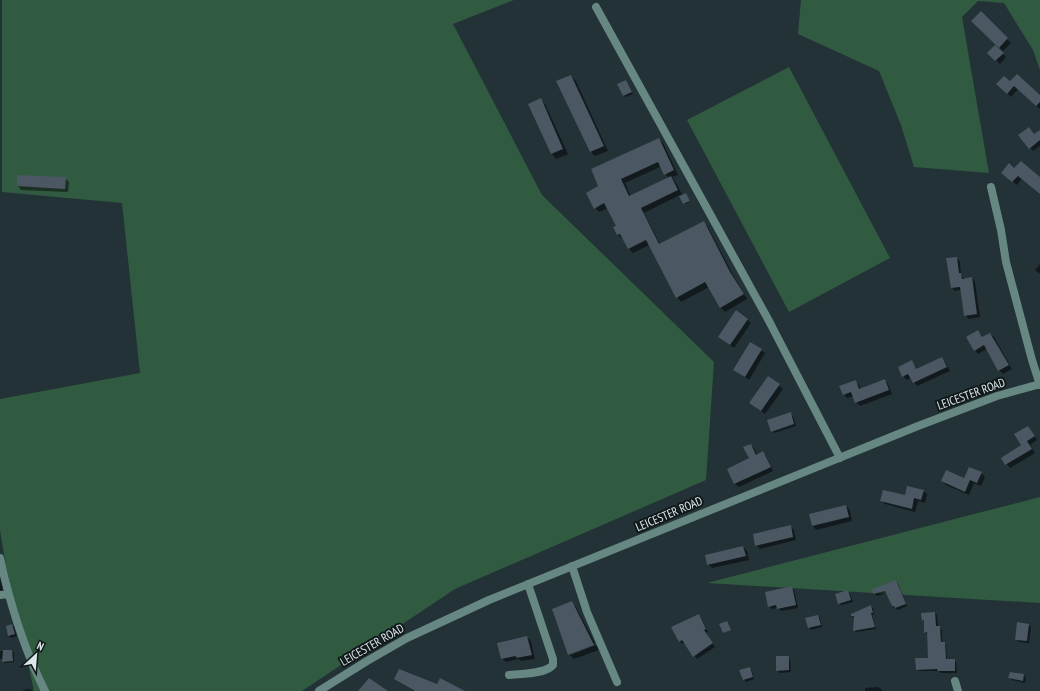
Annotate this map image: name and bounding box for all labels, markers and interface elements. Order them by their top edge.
street label: LEICESTER ROAD [935,374,1007,413]
street label: LEICESTER ROAD [633,493,705,534]
street label: LEICESTER ROAD [337,620,406,669]
north arrow [16,635,56,675]
text: N [35,638,46,654]

